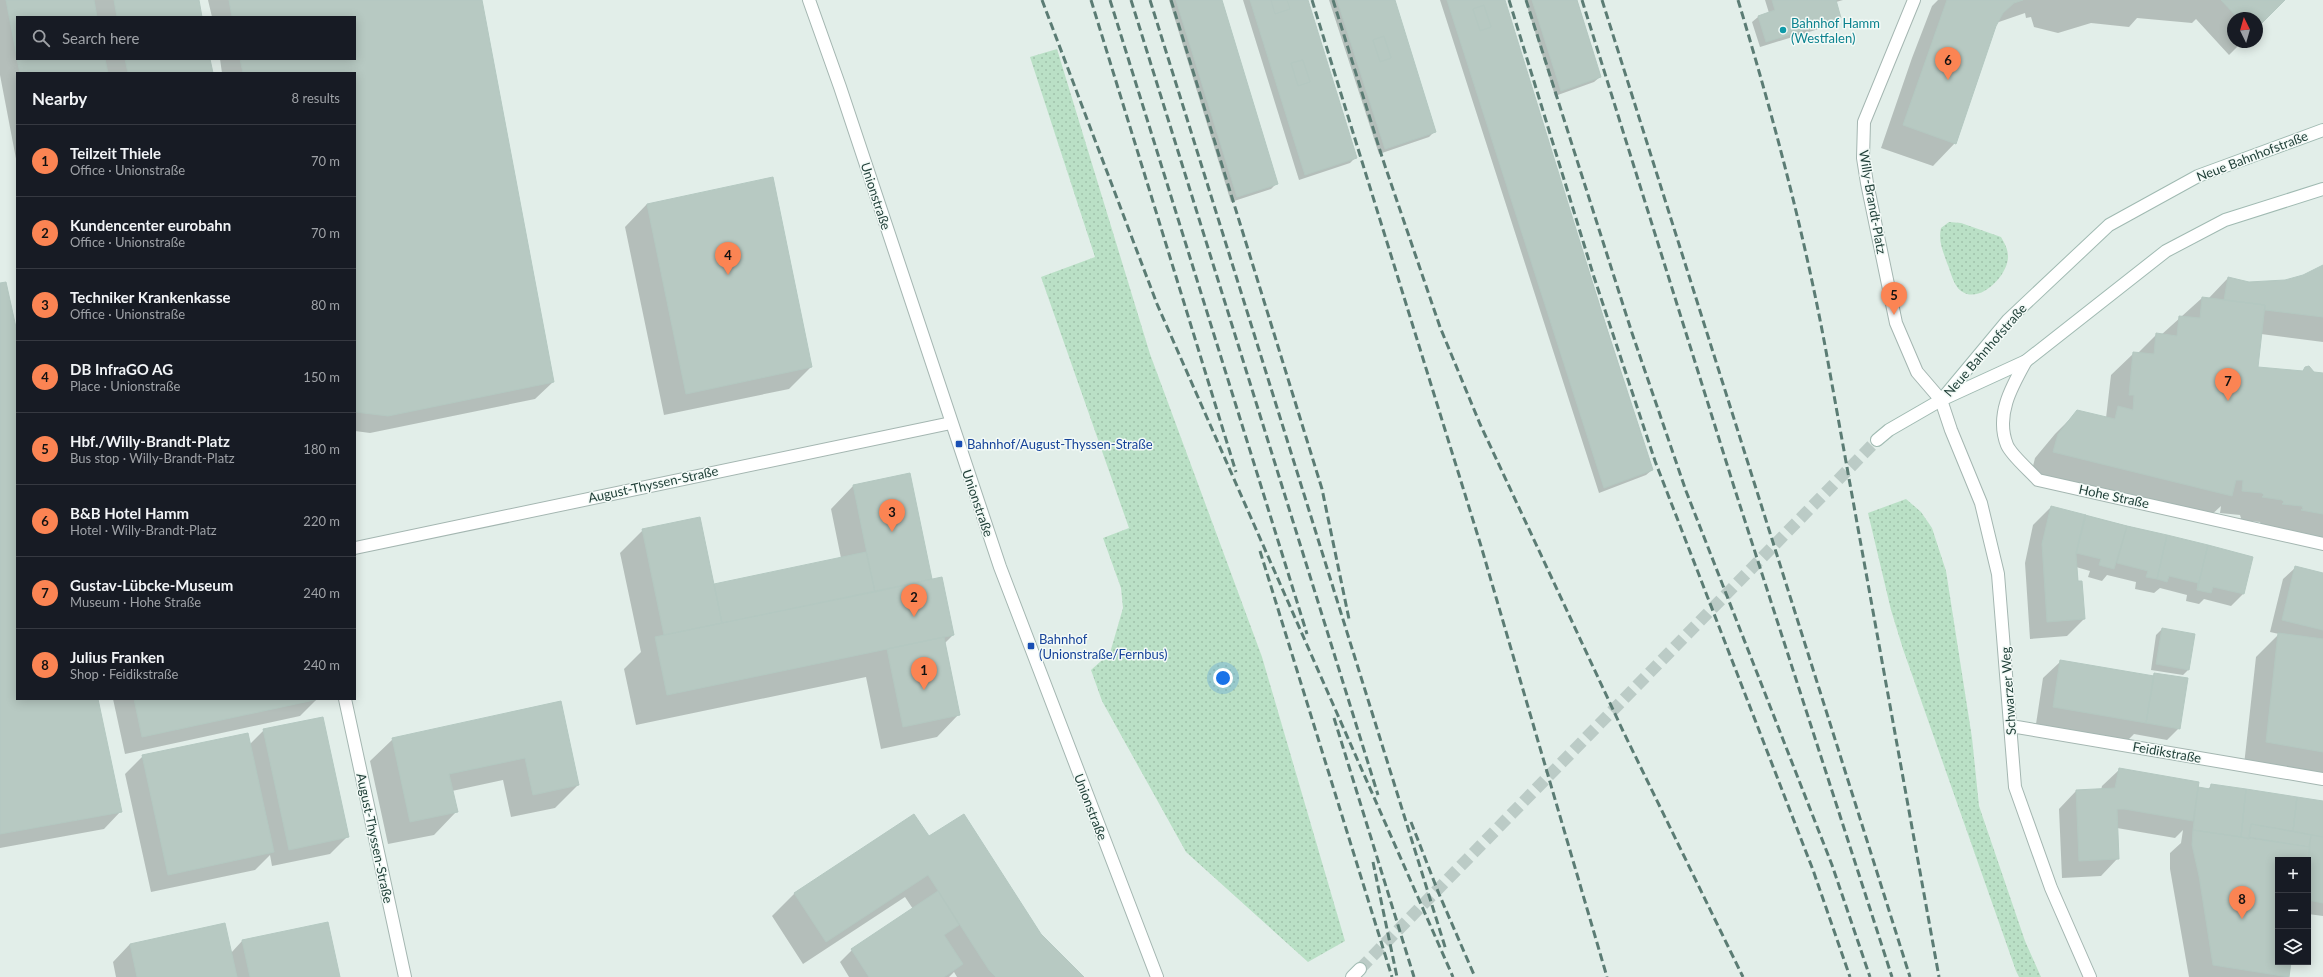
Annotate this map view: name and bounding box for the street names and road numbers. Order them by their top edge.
street label: Neue Bahnhofstraße [2194,127,2310,185]
street label: Willy-Brandt-Platz [1856,149,1890,255]
street label: Unionstraße [858,160,894,232]
street label: Neue Bahnhofstraße [1940,300,2030,400]
street label: August-Thyssen-Straße [586,462,720,506]
street label: Unionstraße [959,467,997,539]
street label: Hohe Straße [2077,481,2151,511]
street label: Schwarzer Weg [1997,646,2019,736]
street label: Feidikstraße [2131,738,2203,766]
street label: August-Thyssen-Straße [353,771,397,905]
street label: Unionstraße [1071,771,1111,843]

